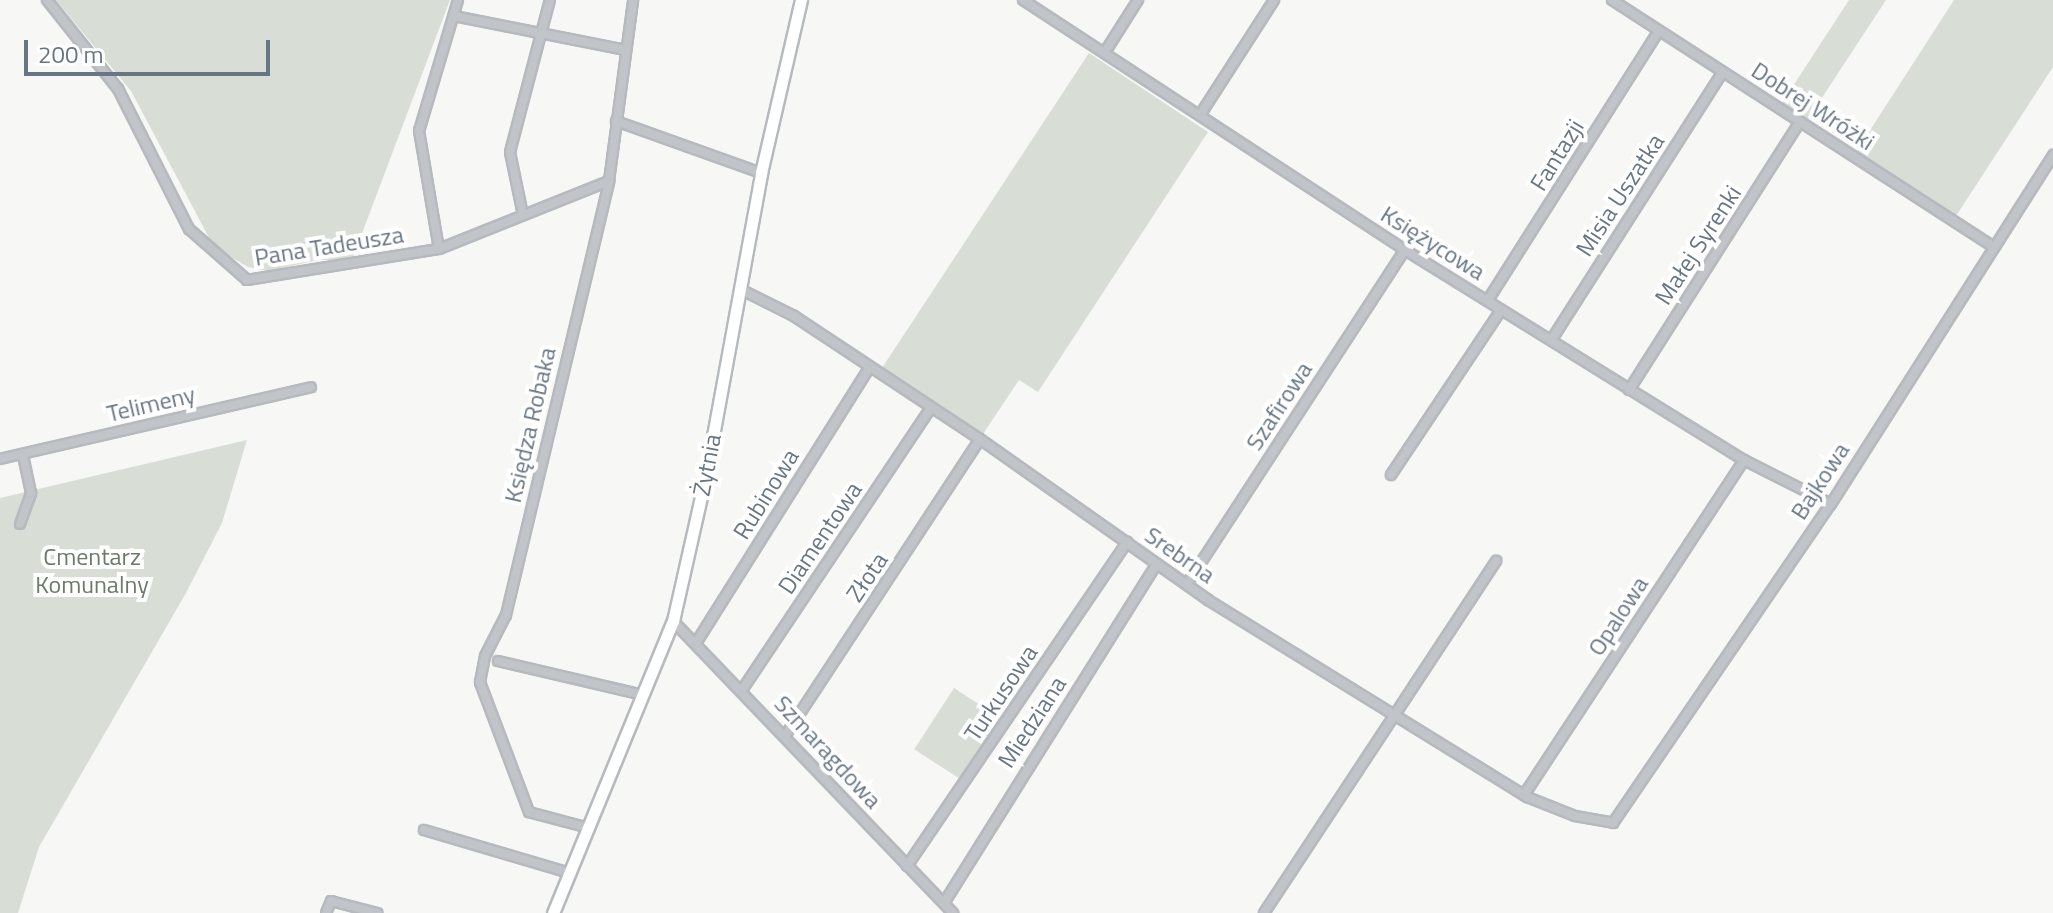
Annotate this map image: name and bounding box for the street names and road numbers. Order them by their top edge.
street label: Dobrej Wróżki [1746,56,1880,156]
street label: Fantazji [1524,114,1590,196]
street label: Misia Uszatka [1570,128,1670,262]
street label: Małej Syrenki [1649,180,1747,310]
street label: Księżycowa [1376,200,1490,286]
street label: Pana Tadeusza [252,220,406,272]
street label: Księdza Robaka [498,345,562,505]
street label: Szafirowa [1240,356,1318,456]
street label: Telimeny [104,380,198,428]
street label: Żytnia [687,431,727,499]
street label: Bajkowa [1785,437,1855,525]
street label: Rubinowa [727,444,805,544]
street label: Diamentowa [772,477,868,599]
street label: Srebrna [1139,521,1221,589]
street label: Złota [840,547,894,607]
street label: Opalowa [1582,571,1654,661]
street label: Turkusowa [958,639,1044,747]
street label: Miedziana [992,671,1072,773]
street label: Szmaragdowa [768,690,888,814]

